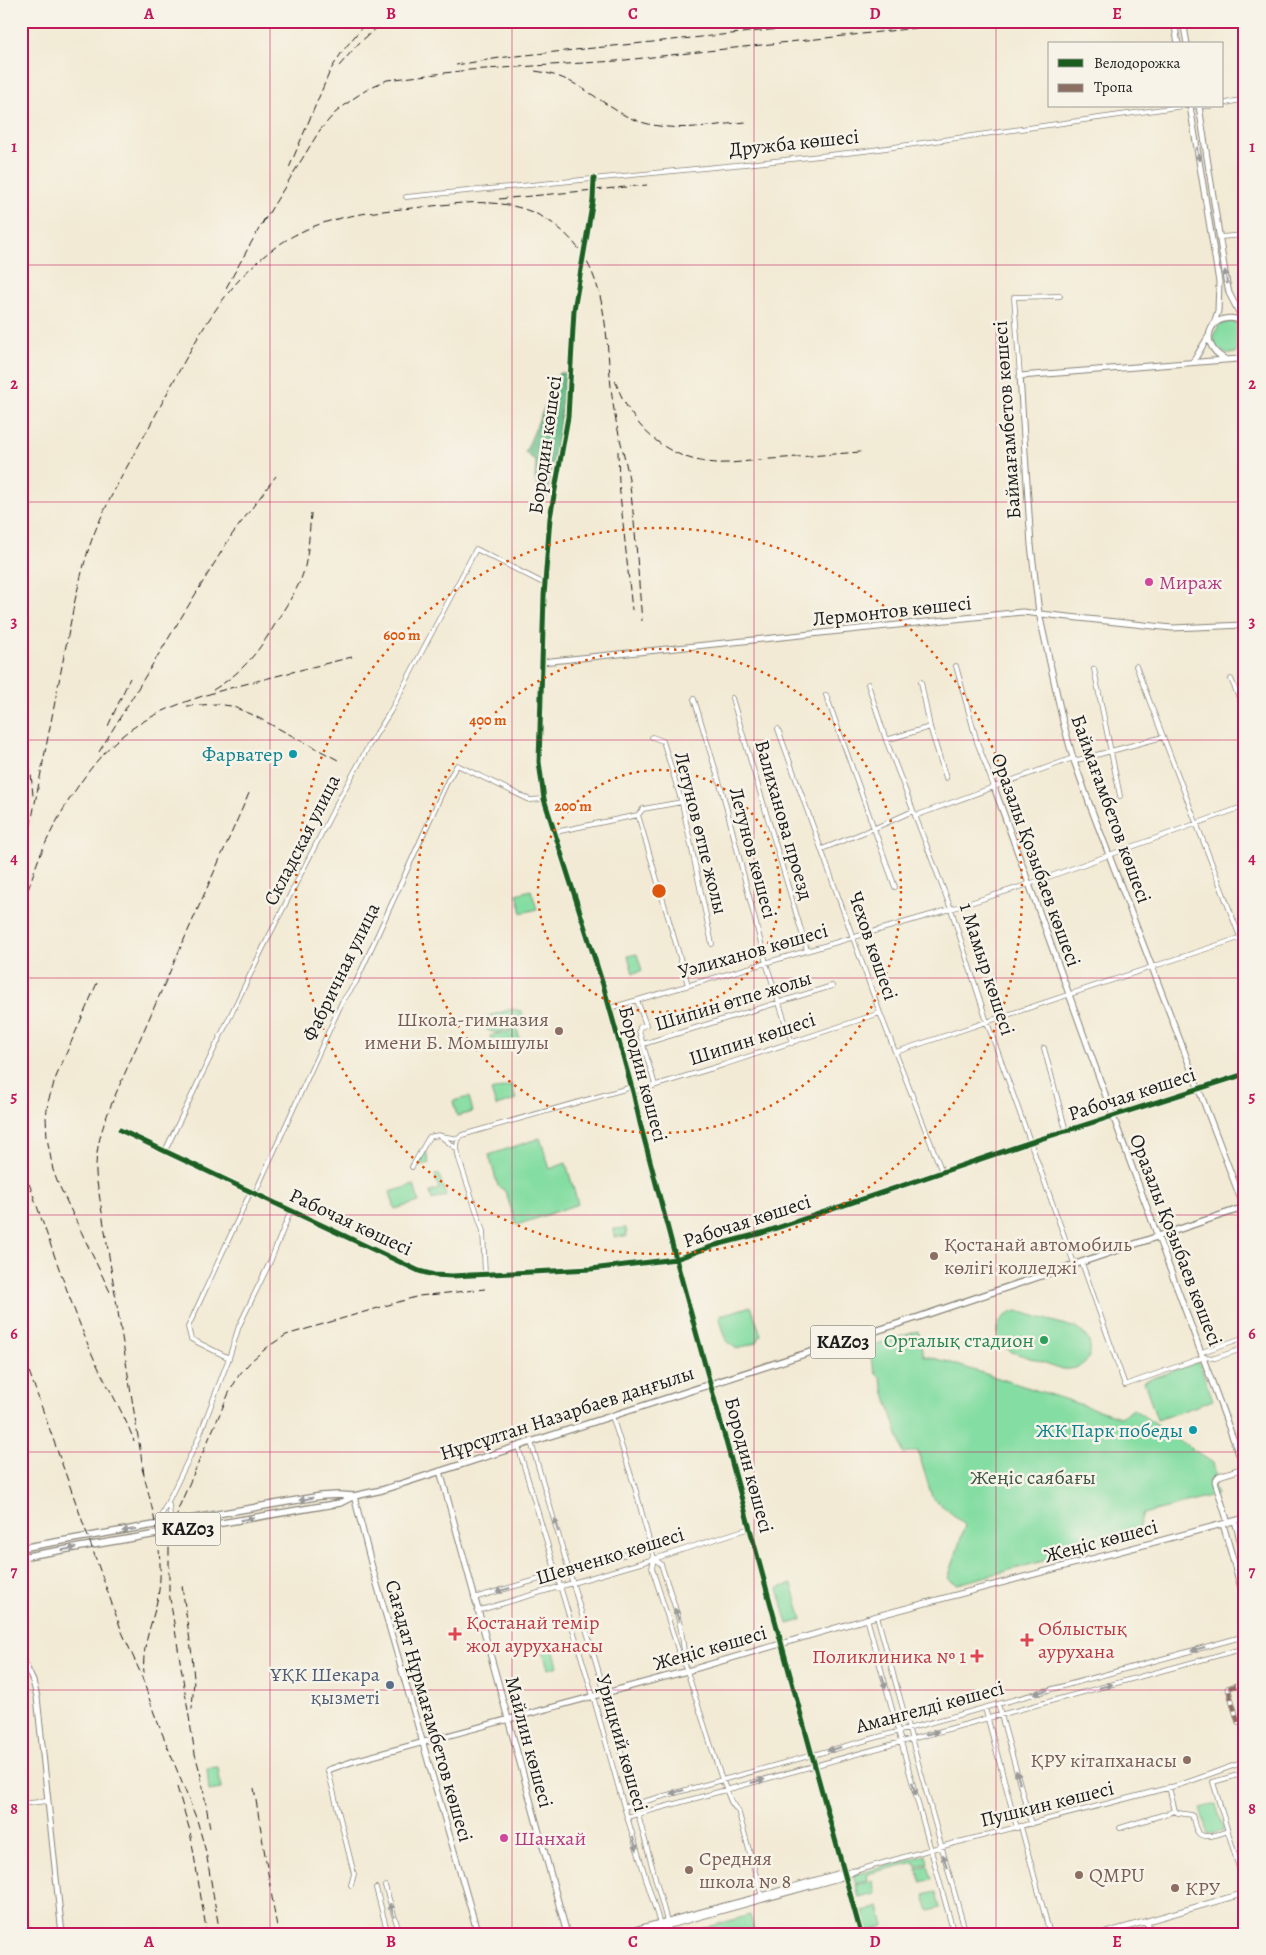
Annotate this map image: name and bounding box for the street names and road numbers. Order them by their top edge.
street label: Дружба көшесі [728,123,860,163]
street label: Баймағамбетов көшесі [987,320,1027,520]
street label: Бородин көшесі [522,374,568,516]
street label: Лермонтов көшесі [811,589,973,633]
street label: Баймағамбетов көшесі [1064,711,1158,907]
street label: Валиханова проезд [748,737,820,903]
street label: Летунов өтпе жолы [668,749,734,917]
street label: Оразалы Қозыбаев көшесі [985,750,1087,970]
street label: Складская улица [257,769,347,910]
street label: Летунов көшесі [723,784,783,922]
street label: Чехов көшесі [842,888,904,1004]
street label: Фабричная улица [296,897,387,1046]
street label: 1 Мамыр көшесі [953,899,1021,1039]
street label: Уәлиханов көшесі [675,917,831,985]
street label: Шипин өтпе жолы [651,964,815,1038]
street label: Бородин көшесі [612,1003,674,1145]
street label: Шипин көшесі [685,1006,819,1072]
street label: Рабочая көшесі [1065,1061,1199,1127]
street label: Оразалы Қозыбаев көшесі [1123,1130,1229,1350]
street label: Рабочая көшесі [285,1182,417,1262]
street label: Рабочая көшесі [680,1188,814,1254]
road number: KАZ03 [810,1325,876,1358]
street label: Нұрсұлтан Назарбаев даңғылы [436,1359,698,1467]
street label: Бородин көшесі [718,1394,780,1536]
road number: KАZ03 [156,1512,220,1546]
street label: Жеңіс көшесі [1041,1513,1161,1569]
street label: Шевченко көшесі [532,1521,688,1591]
street label: Сағадат Нұрмағамбетов көшесі [379,1577,479,1845]
street label: Жеңіс көшесі [650,1619,770,1677]
street label: Урицкий көшесі [589,1671,655,1815]
street label: Майлин көшесі [499,1673,559,1811]
street label: Амангелді көшесі [852,1674,1007,1740]
street label: Пушкин көшесі [977,1774,1117,1834]

